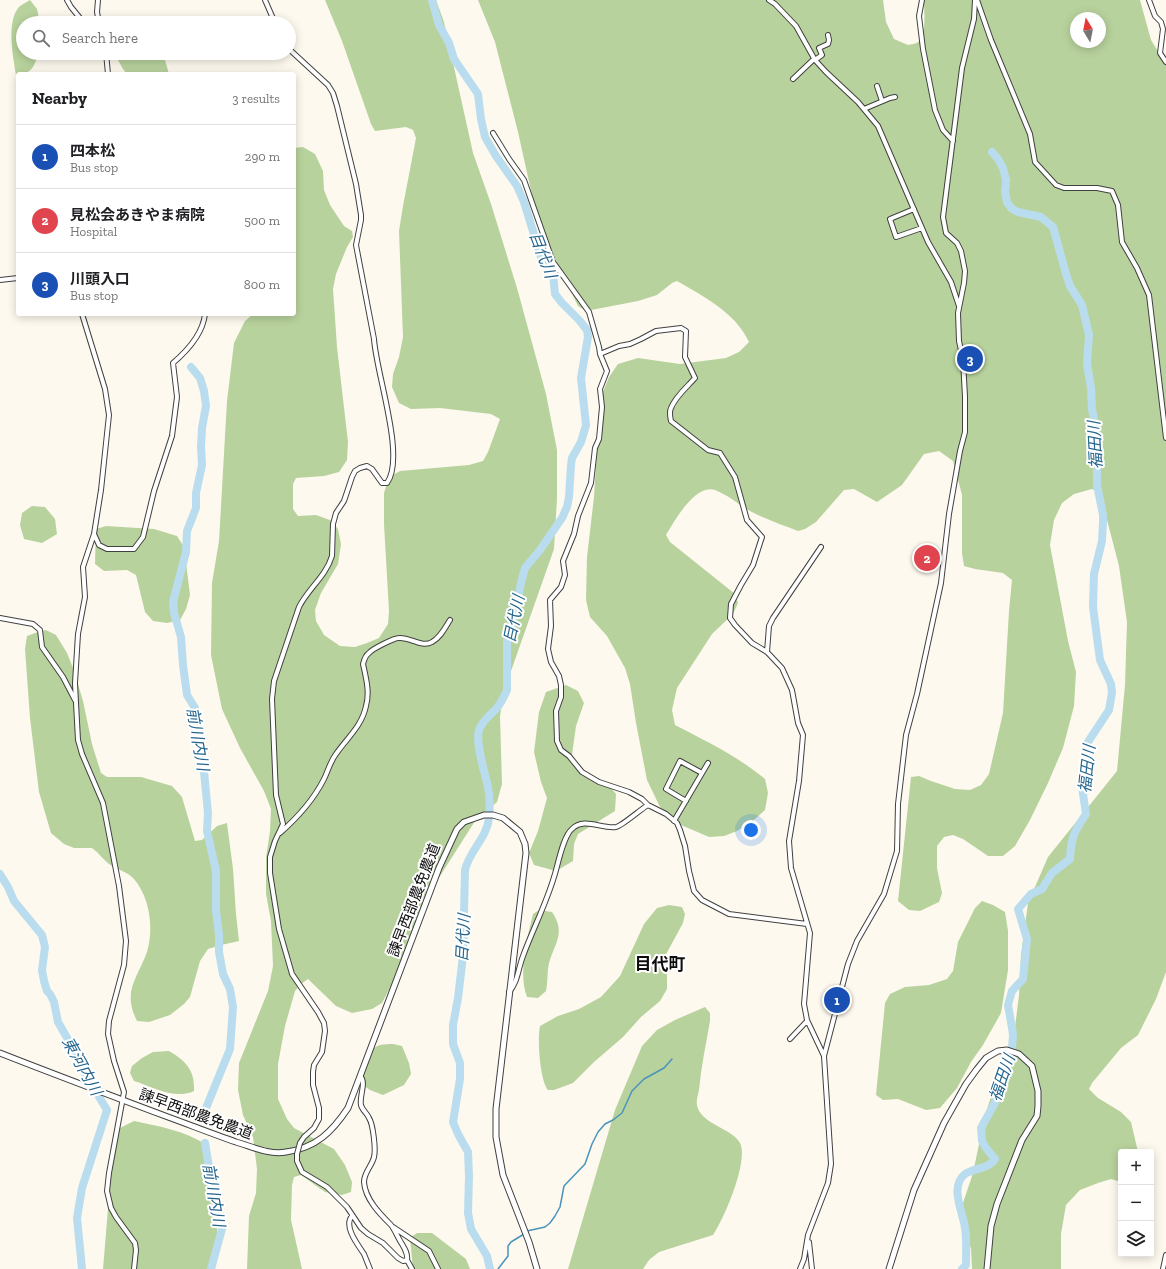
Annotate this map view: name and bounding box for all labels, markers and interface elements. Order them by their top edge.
north arrow [1070,12,1106,48]
search box [16,16,296,60]
icon: search [30,27,52,49]
text: Search here [62,29,138,47]
text: Nearby [32,88,87,108]
text: 3 results [232,91,280,106]
text: 四本松 [70,142,115,160]
text: 1 [42,149,48,164]
text: 290 m [245,149,280,164]
text: Bus stop [70,160,118,175]
text: 見松会あきやま病院 [70,206,205,224]
text: 2 [42,213,48,228]
text: 500 m [244,213,280,228]
text: Hospital [70,224,117,239]
water label: 目代川 [526,229,561,283]
text: 川頭入口 [70,270,130,288]
text: 3 [42,277,48,292]
text: 800 m [244,277,280,292]
text: Bus stop [70,288,118,303]
pin: 3 [957,344,983,374]
water label: 福田川 [1084,419,1106,469]
pin: 2 [914,543,940,573]
water label: 目代川 [500,592,529,644]
water label: 前川内川 [183,706,213,774]
water label: 福田川 [1075,742,1099,794]
your location [741,820,761,840]
street label: 諫早西部農免農道 [384,841,444,959]
water label: 目代川 [452,912,474,962]
district label: 目代町 [635,954,686,974]
pin: 1 [824,985,850,1015]
water label: 東河内川 [58,1033,107,1100]
water label: 福田川 [985,1050,1019,1104]
street label: 諫早西部農免農道 [137,1085,255,1143]
map controls [1118,1149,1154,1257]
button: + [1118,1149,1154,1185]
water label: 前川内川 [199,1162,229,1230]
button: − [1118,1185,1154,1221]
button: layers [1118,1221,1154,1257]

